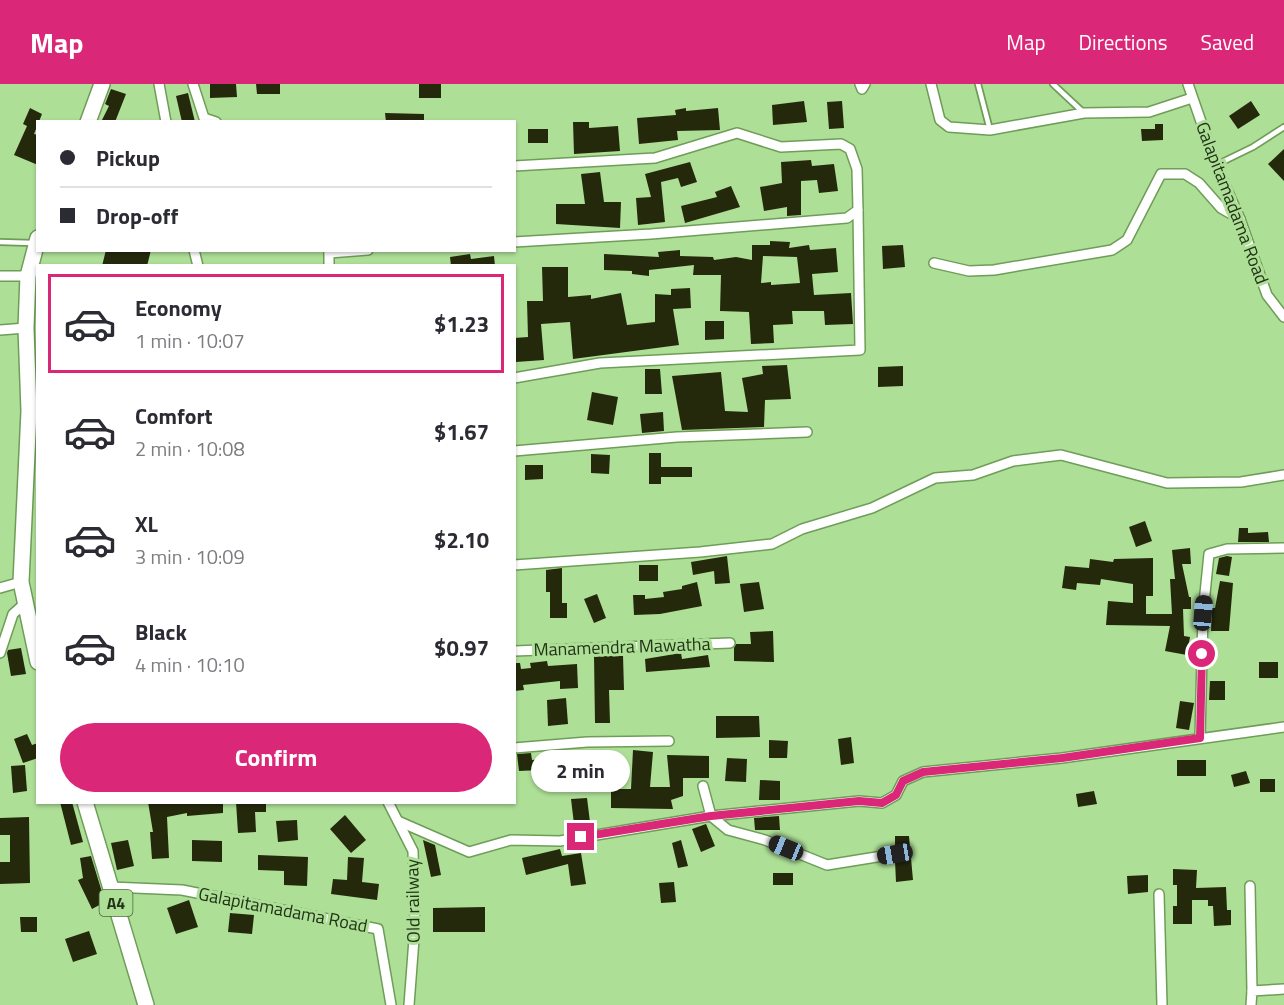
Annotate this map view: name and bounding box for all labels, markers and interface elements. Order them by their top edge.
text: Map [30,21,84,64]
text: Map [1006,26,1046,58]
text: Directions [1079,26,1168,58]
text: Saved [1201,26,1254,58]
street label: Galapitamadama Road [1189,118,1276,288]
text: Pickup [96,141,160,175]
text: Drop-off [96,199,178,233]
text: Economy [135,291,222,325]
icon: car [63,297,117,351]
text: $1.23 [434,307,489,341]
text: 1 min · 10:07 [135,325,245,356]
text: Comfort [135,399,213,433]
icon: car [63,405,117,459]
text: $1.67 [434,415,489,449]
text: 2 min · 10:08 [135,433,245,464]
text: XL [135,507,158,541]
icon: car [63,513,117,567]
text: $2.10 [434,523,489,557]
text: 3 min · 10:09 [135,541,245,572]
car [1192,594,1214,632]
text: Black [135,615,187,649]
icon: car [63,621,117,675]
street label: Manamendra Mawatha [533,630,711,663]
text: $0.97 [434,631,489,665]
route start [1188,640,1215,667]
text: 4 min · 10:10 [135,649,245,680]
button: Confirm [60,723,492,792]
callout: 2 min [532,750,630,792]
text: 2 min [556,755,605,786]
route end [567,823,594,850]
car [766,833,806,863]
car [876,842,914,866]
street label: Old railway [398,858,427,943]
street label: Galapitamadama Road [196,880,370,939]
road number: A4 [100,890,132,916]

